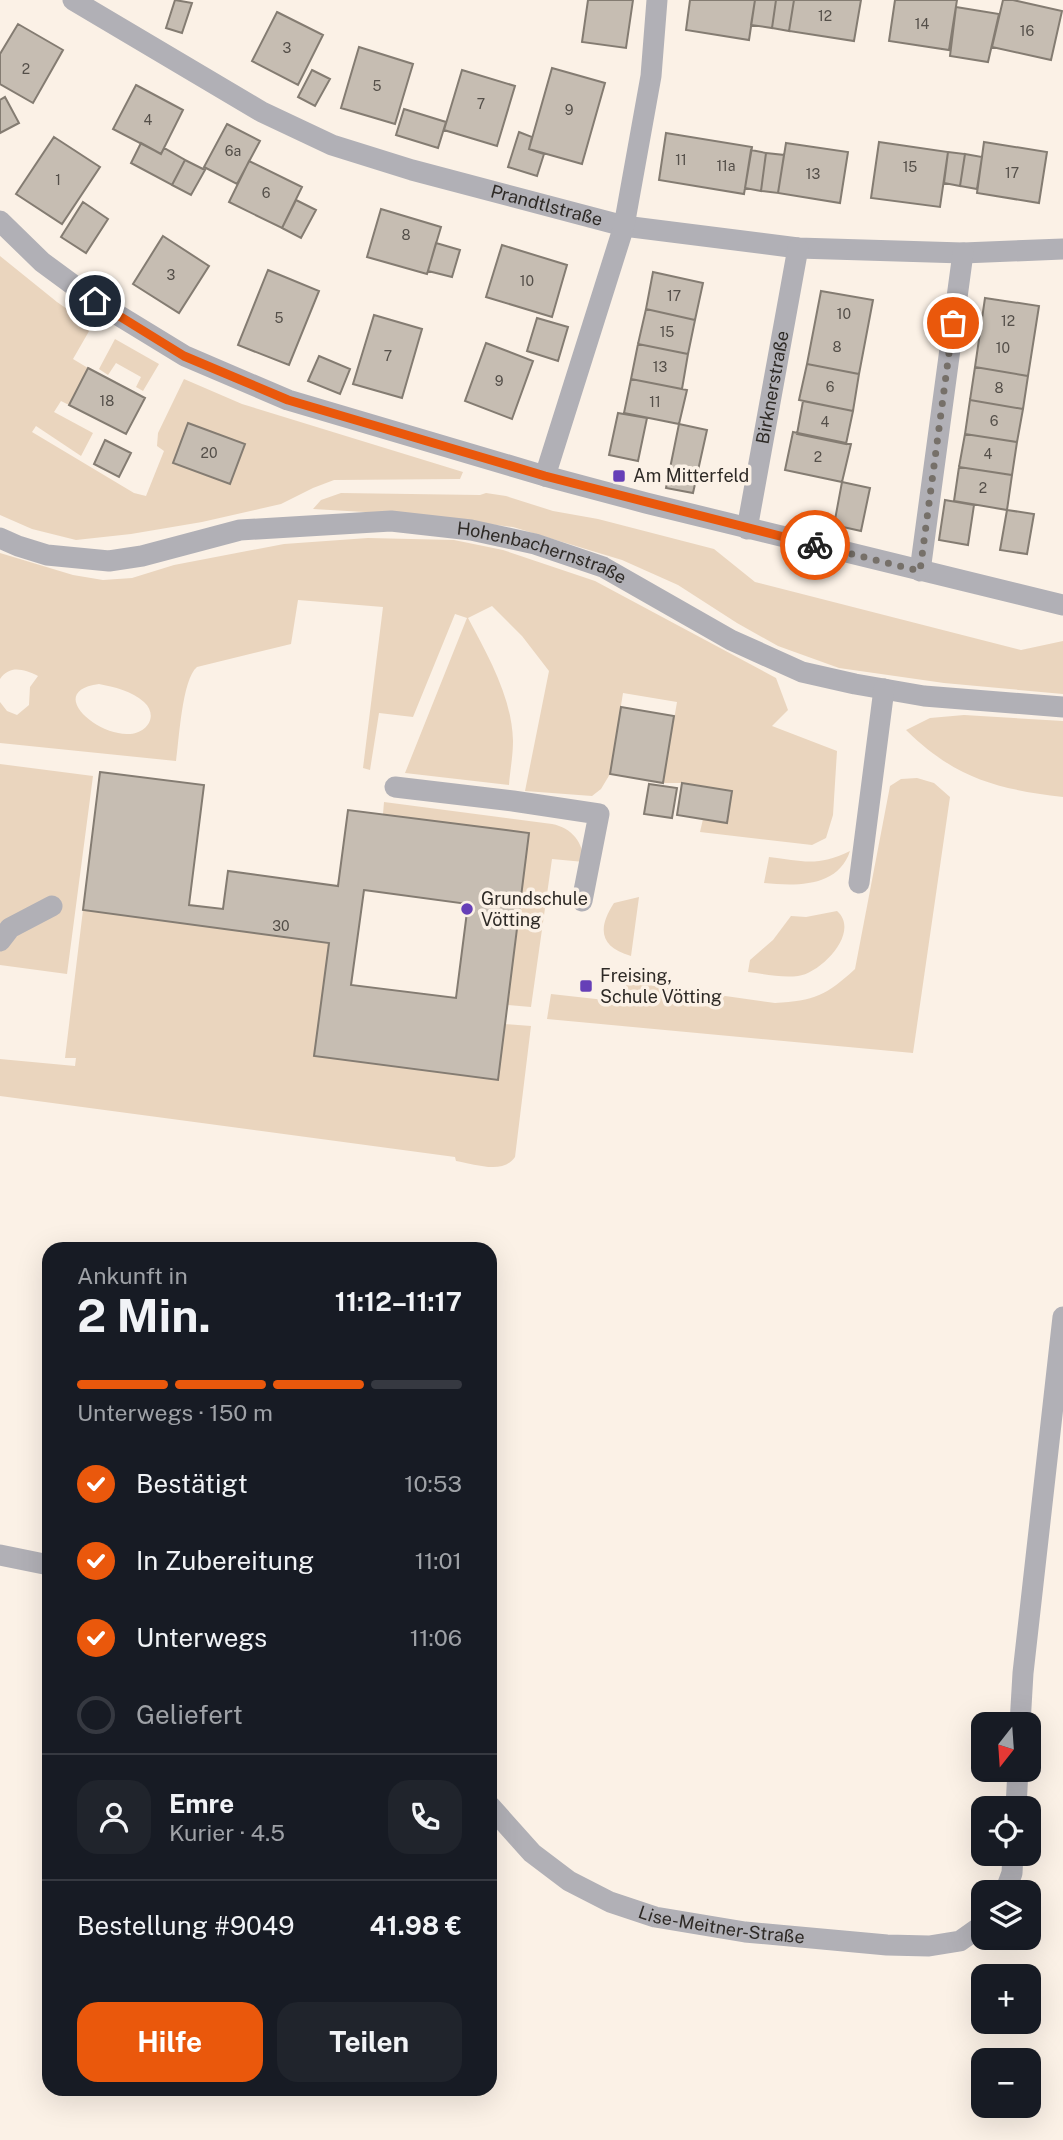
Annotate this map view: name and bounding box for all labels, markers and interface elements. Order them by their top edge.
house number: 12 [818,8,832,24]
house number: 14 [915,16,929,32]
house number: 16 [1020,23,1034,39]
house number: 3 [283,40,292,56]
house number: 2 [22,61,30,77]
house number: 5 [373,78,382,94]
house number: 7 [477,96,485,112]
house number: 9 [565,102,574,118]
house number: 4 [144,112,153,128]
house number: 6a [225,143,241,159]
house number: 11 [675,152,687,168]
house number: 11a [716,158,736,174]
house number: 15 [903,159,917,175]
house number: 17 [1005,165,1019,181]
house number: 13 [806,166,820,182]
house number: 1 [55,172,61,188]
street label: Prandtlstraße [488,180,605,230]
house number: 6 [262,185,271,201]
house number: 8 [401,227,411,243]
house number: 3 [167,267,176,283]
pin [65,271,125,331]
house number: 10 [520,273,534,289]
icon: home [76,282,114,320]
house number: 17 [667,288,681,304]
pin [923,293,983,353]
icon: bag [934,304,972,342]
house number: 10 [837,306,851,322]
house number: 5 [275,310,284,326]
house number: 12 [1001,313,1015,329]
house number: 15 [660,324,674,340]
street label: Birknerstraße [752,329,793,446]
house number: 8 [832,339,842,355]
house number: 10 [996,340,1010,356]
house number: 7 [384,348,392,364]
house number: 13 [653,359,667,375]
house number: 9 [495,373,504,389]
house number: 6 [826,379,835,395]
house number: 8 [994,380,1004,396]
house number: 18 [100,393,114,409]
house number: 11 [649,394,661,410]
house number: 6 [990,413,999,429]
house number: 4 [821,414,830,430]
house number: 20 [201,445,217,461]
house number: 4 [984,446,993,462]
house number: 2 [814,449,822,465]
place label: Am Mitterfeld [633,465,749,486]
marker: Am Mitterfeld [611,468,627,484]
house number: 2 [979,480,987,496]
courier [780,510,850,580]
street label: Hohenbachernstraße [456,517,630,588]
icon: bike [796,526,834,564]
place label: Grundschule Vötting [481,888,588,930]
marker: Grundschule Vötting [459,901,475,917]
house number: 30 [272,918,290,934]
place label: Freising, Schule Vötting [600,965,722,1007]
marker: Freising, Schule Vötting [578,978,594,994]
text: Ankunft in [77,1262,188,1289]
text: 11:12–11:17 [335,1286,462,1317]
text: 2 Min. [77,1288,211,1342]
text: Unterwegs · 150 m [77,1399,273,1426]
icon: check [77,1465,115,1503]
text: Bestätigt [136,1468,248,1499]
text: 10:53 [404,1470,462,1497]
icon: check [77,1542,115,1580]
text: In Zubereitung [136,1545,314,1576]
text: 11:01 [415,1547,462,1574]
icon: check [77,1619,115,1657]
text: Unterwegs [136,1622,267,1653]
text: 11:06 [410,1624,462,1651]
text: Geliefert [136,1699,243,1730]
north arrow [971,1712,1041,1782]
map controls [971,1712,1041,2118]
button: person [77,1780,151,1854]
button: phone [388,1780,462,1854]
text: Emre [169,1788,234,1819]
button: locate [971,1796,1041,1866]
text: Kurier · 4.5 [169,1819,285,1846]
button: layers [971,1880,1041,1950]
street label: Lise-Meitner-Straße [636,1901,806,1947]
text: Bestellung #9049 [77,1910,294,1941]
text: 41.98 € [370,1910,462,1941]
button: + [971,1964,1041,2034]
button: Hilfe [77,2002,263,2082]
button: Teilen [277,2002,462,2082]
button: − [971,2048,1041,2118]

